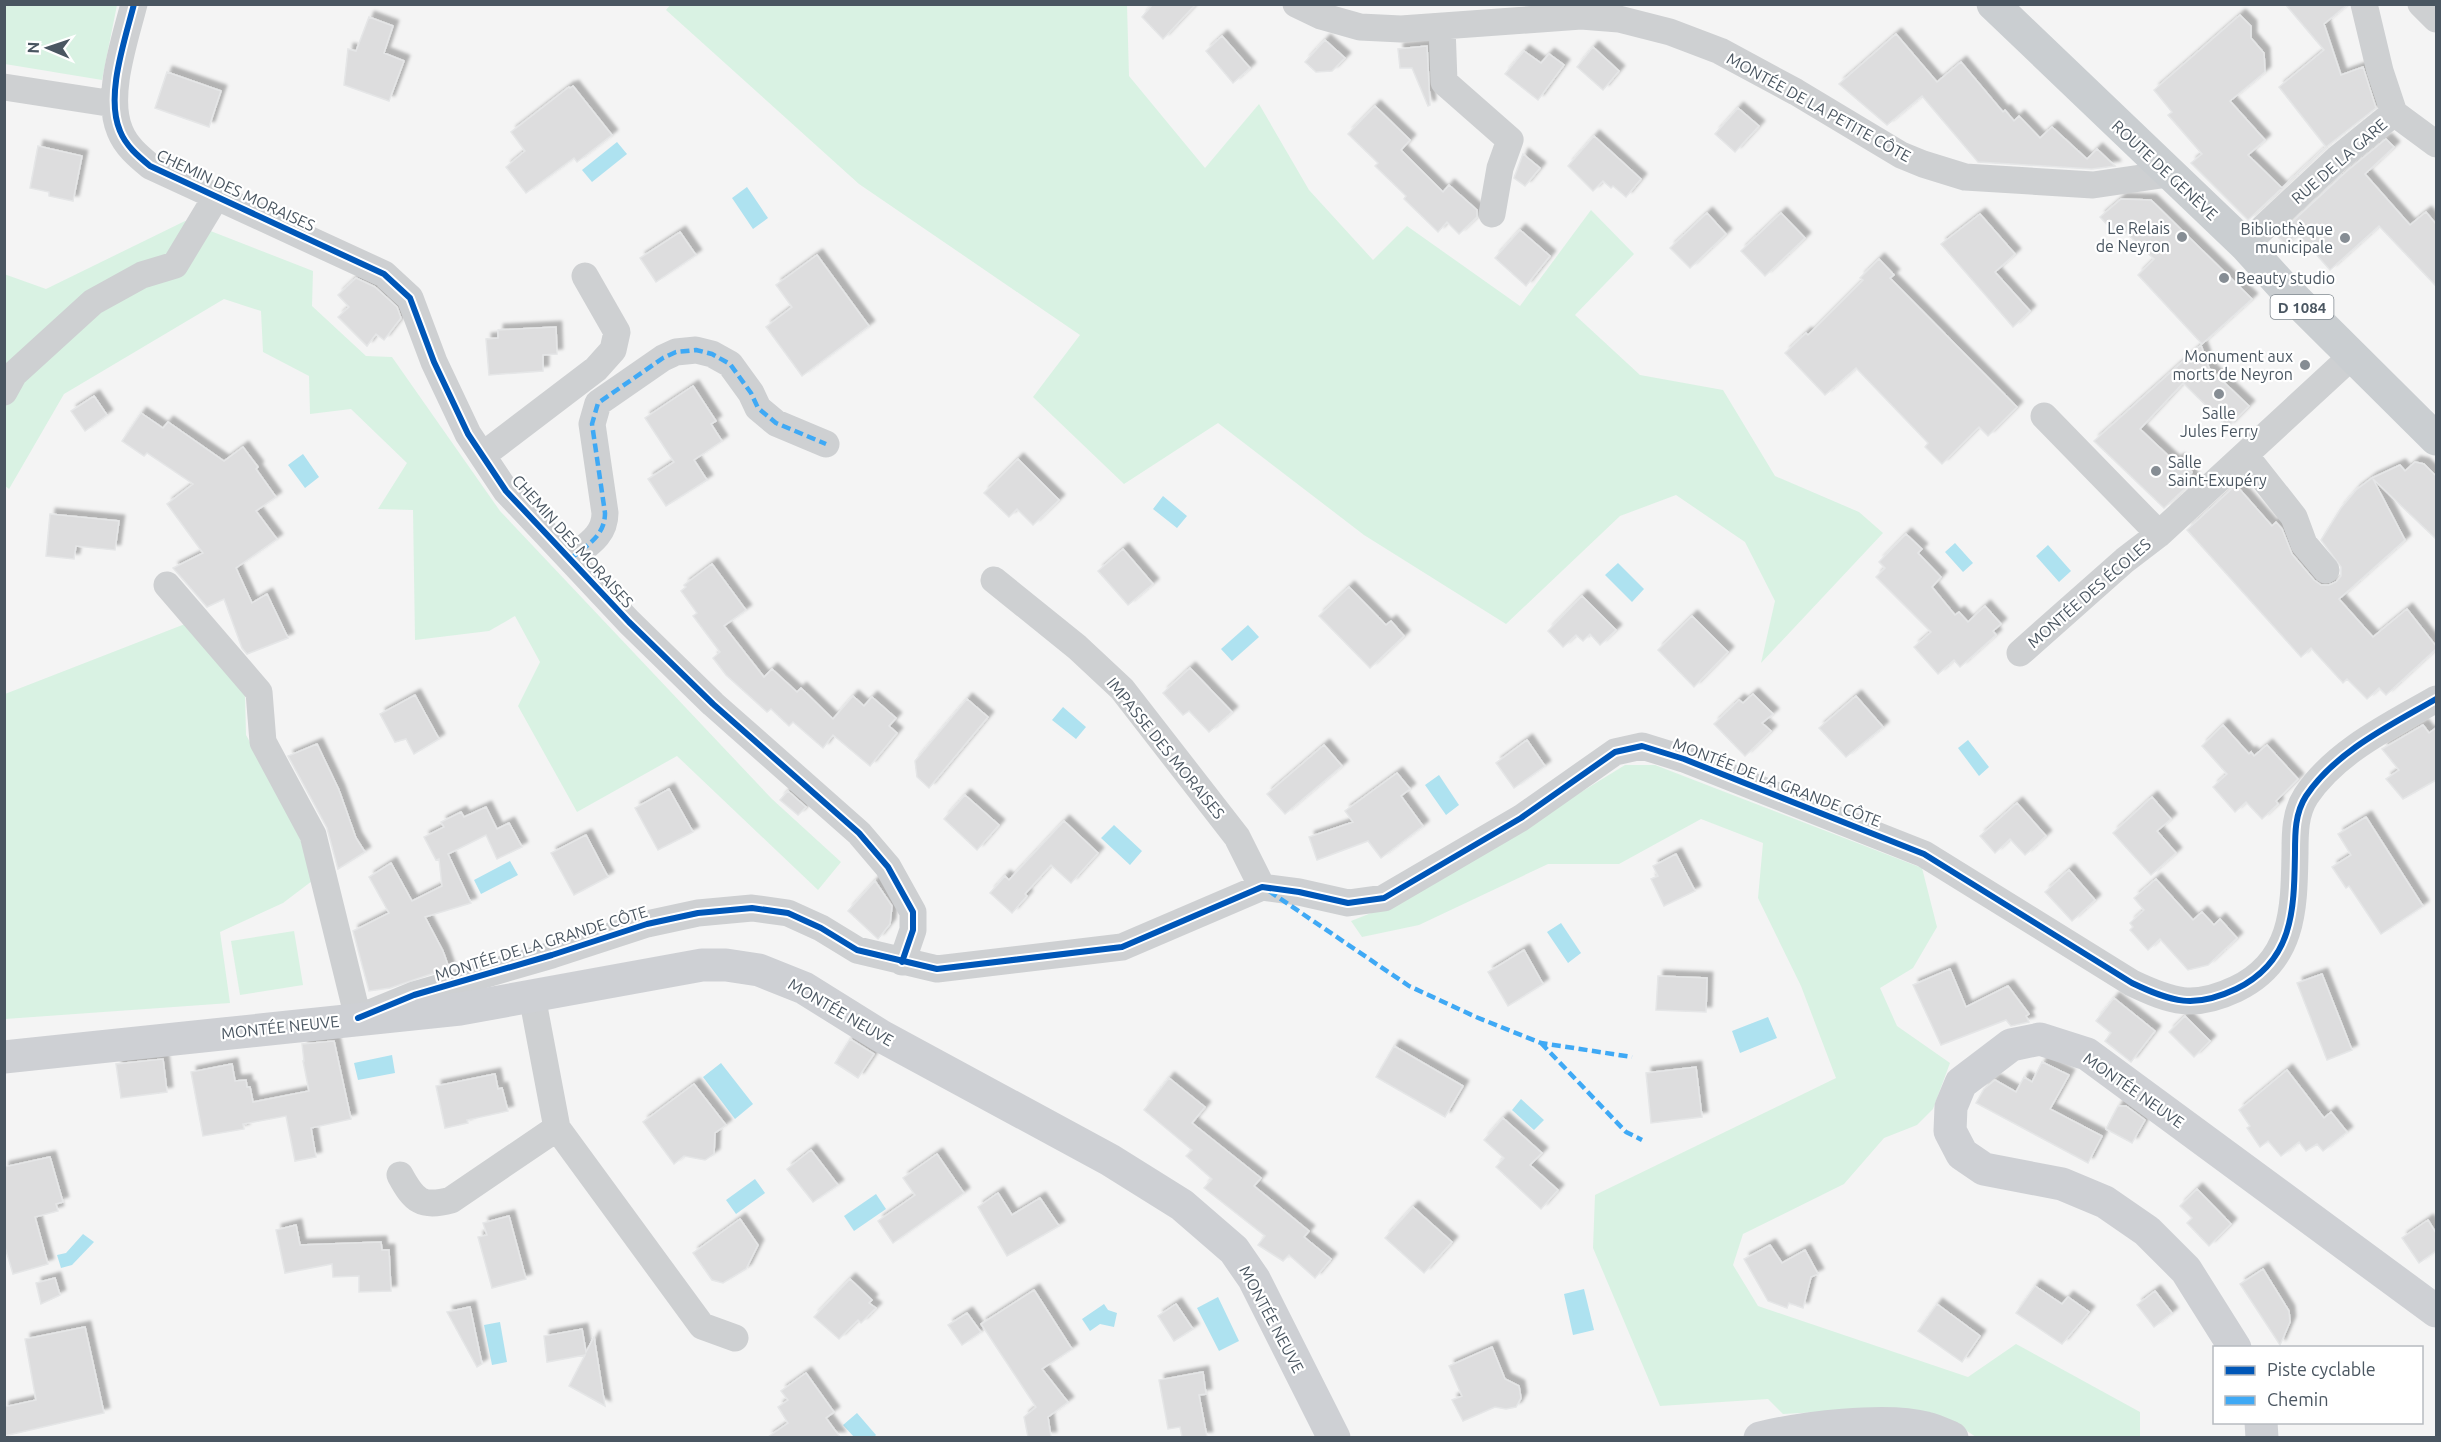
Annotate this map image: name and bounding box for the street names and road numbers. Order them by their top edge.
street label: MONTÉE DE LA PETITE CÔTE [1724,47,1915,165]
street label: ROUTE DE GENÈVE [2108,115,2223,224]
street label: RUE DE LA GARE [2288,115,2390,207]
street label: CHEMIN DES MORAISES [154,145,318,235]
road number: D 1084 [2270,295,2334,319]
street label: CHEMIN DES MORAISES [509,471,637,611]
street label: MONTÉE DES ÉCOLES [2023,533,2154,651]
street label: IMPASSE DES MORAISES [1104,674,1228,822]
street label: MONTÉE DE LA GRANDE CÔTE [1670,732,1884,830]
street label: MONTÉE DE LA GRANDE CÔTE [432,900,649,984]
street label: MONTÉE NEUVE [785,973,898,1049]
street label: MONTÉE NEUVE [220,1010,340,1042]
street label: MONTÉE NEUVE [2080,1047,2189,1131]
street label: MONTÉE NEUVE [1236,1261,1310,1376]

